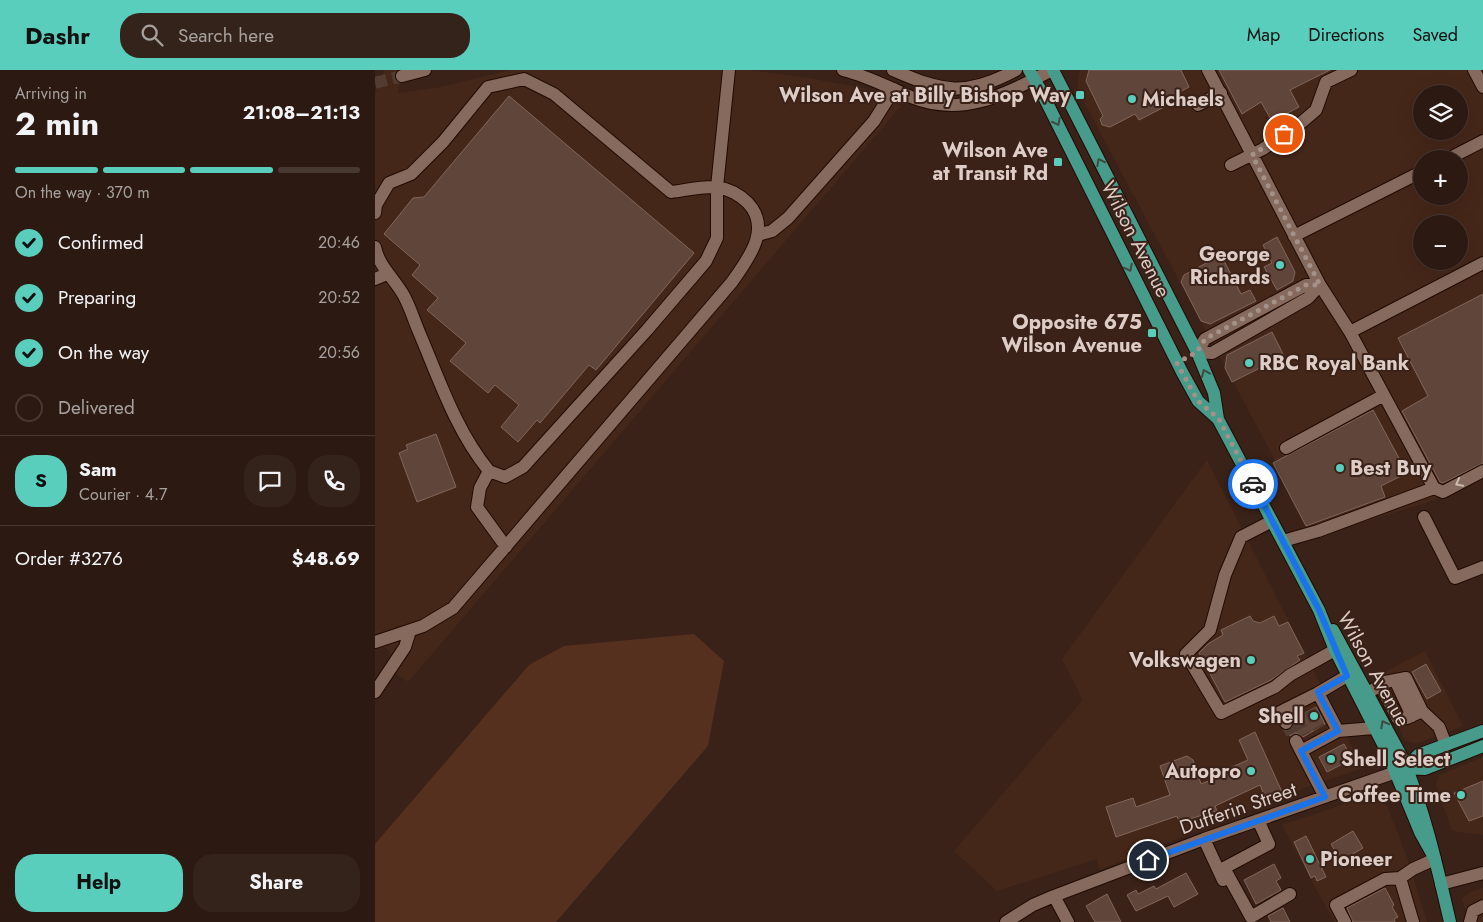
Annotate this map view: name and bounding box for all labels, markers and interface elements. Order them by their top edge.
search box [120,13,470,58]
text: Dashr [25,18,90,53]
icon: search [138,21,166,49]
text: Search here [178,22,274,49]
text: Map [1247,22,1280,48]
text: Directions [1308,22,1384,48]
text: Saved [1412,22,1458,48]
place label: Wilson Ave at Billy Bishop Way [779,81,1071,110]
text: Arriving in [15,82,87,105]
place label: Michaels [1142,85,1223,114]
map controls [1413,85,1468,270]
button: layers [1413,85,1468,140]
marker: Wilson Ave at Billy Bishop Way [1074,89,1086,101]
marker: Michaels [1126,93,1138,105]
text: 21:08–21:13 [243,99,360,126]
text: 2 min [15,101,99,147]
pin [1263,113,1305,155]
one-way arrow [1051,117,1061,126]
icon: bag [1270,120,1298,148]
place label: Wilson Ave at Transit Rd [932,136,1048,188]
button: + [1413,150,1468,205]
marker: Wilson Ave at Transit Rd [1052,156,1064,168]
one-way arrow [1096,158,1106,167]
street label: Wilson Avenue [1094,176,1177,303]
text: On the way · 370 m [15,181,150,204]
button: − [1413,215,1468,270]
icon: check [15,229,43,257]
text: Confirmed [58,229,144,256]
text: 20:46 [318,231,360,254]
place label: George Richards [1190,240,1270,292]
marker: George Richards [1274,259,1286,271]
one-way arrow [1123,262,1133,271]
icon: check [15,284,43,312]
text: Preparing [58,284,136,311]
text: 20:52 [318,286,360,309]
place label: Opposite 675 Wilson Avenue [1002,308,1142,360]
marker: Opposite 675 Wilson Avenue [1146,327,1158,339]
icon: check [15,339,43,367]
text: On the way [58,339,149,366]
text: 20:56 [318,341,360,364]
place label: RBC Royal Bank [1259,349,1410,378]
marker: RBC Royal Bank [1243,357,1255,369]
one-way arrow [1201,369,1212,378]
text: Delivered [58,394,135,421]
place label: Best Buy [1350,454,1432,483]
button: chat [244,455,296,507]
button: phone [308,455,360,507]
text: Sam [79,456,117,483]
courier [1228,459,1278,509]
marker: Best Buy [1334,462,1346,474]
text: S [35,467,47,494]
icon: car [1239,470,1267,498]
one-way arrow [1455,477,1464,487]
text: Courier · 4.7 [79,483,167,506]
text: Order #3276 [15,545,123,572]
text: $48.69 [292,545,360,572]
street label: Wilson Avenue [1330,607,1417,732]
place label: Volkswagen [1128,646,1241,675]
marker: Volkswagen [1245,654,1257,666]
place label: Shell [1258,702,1304,731]
marker: Shell [1308,710,1320,722]
one-way arrow [1380,721,1390,730]
place label: Shell Select [1341,745,1451,774]
marker: Shell Select [1325,753,1337,765]
place label: Autopro [1164,757,1241,786]
marker: Autopro [1245,765,1257,777]
street label: Dufferin Street [1176,775,1301,842]
place label: Coffee Time [1338,781,1451,810]
marker: Coffee Time [1455,789,1467,801]
pin [1127,839,1169,881]
place label: Pioneer [1320,845,1393,874]
icon: home [1134,846,1162,874]
marker: Pioneer [1304,853,1316,865]
button: Help [15,854,183,912]
button: Share [193,854,360,912]

